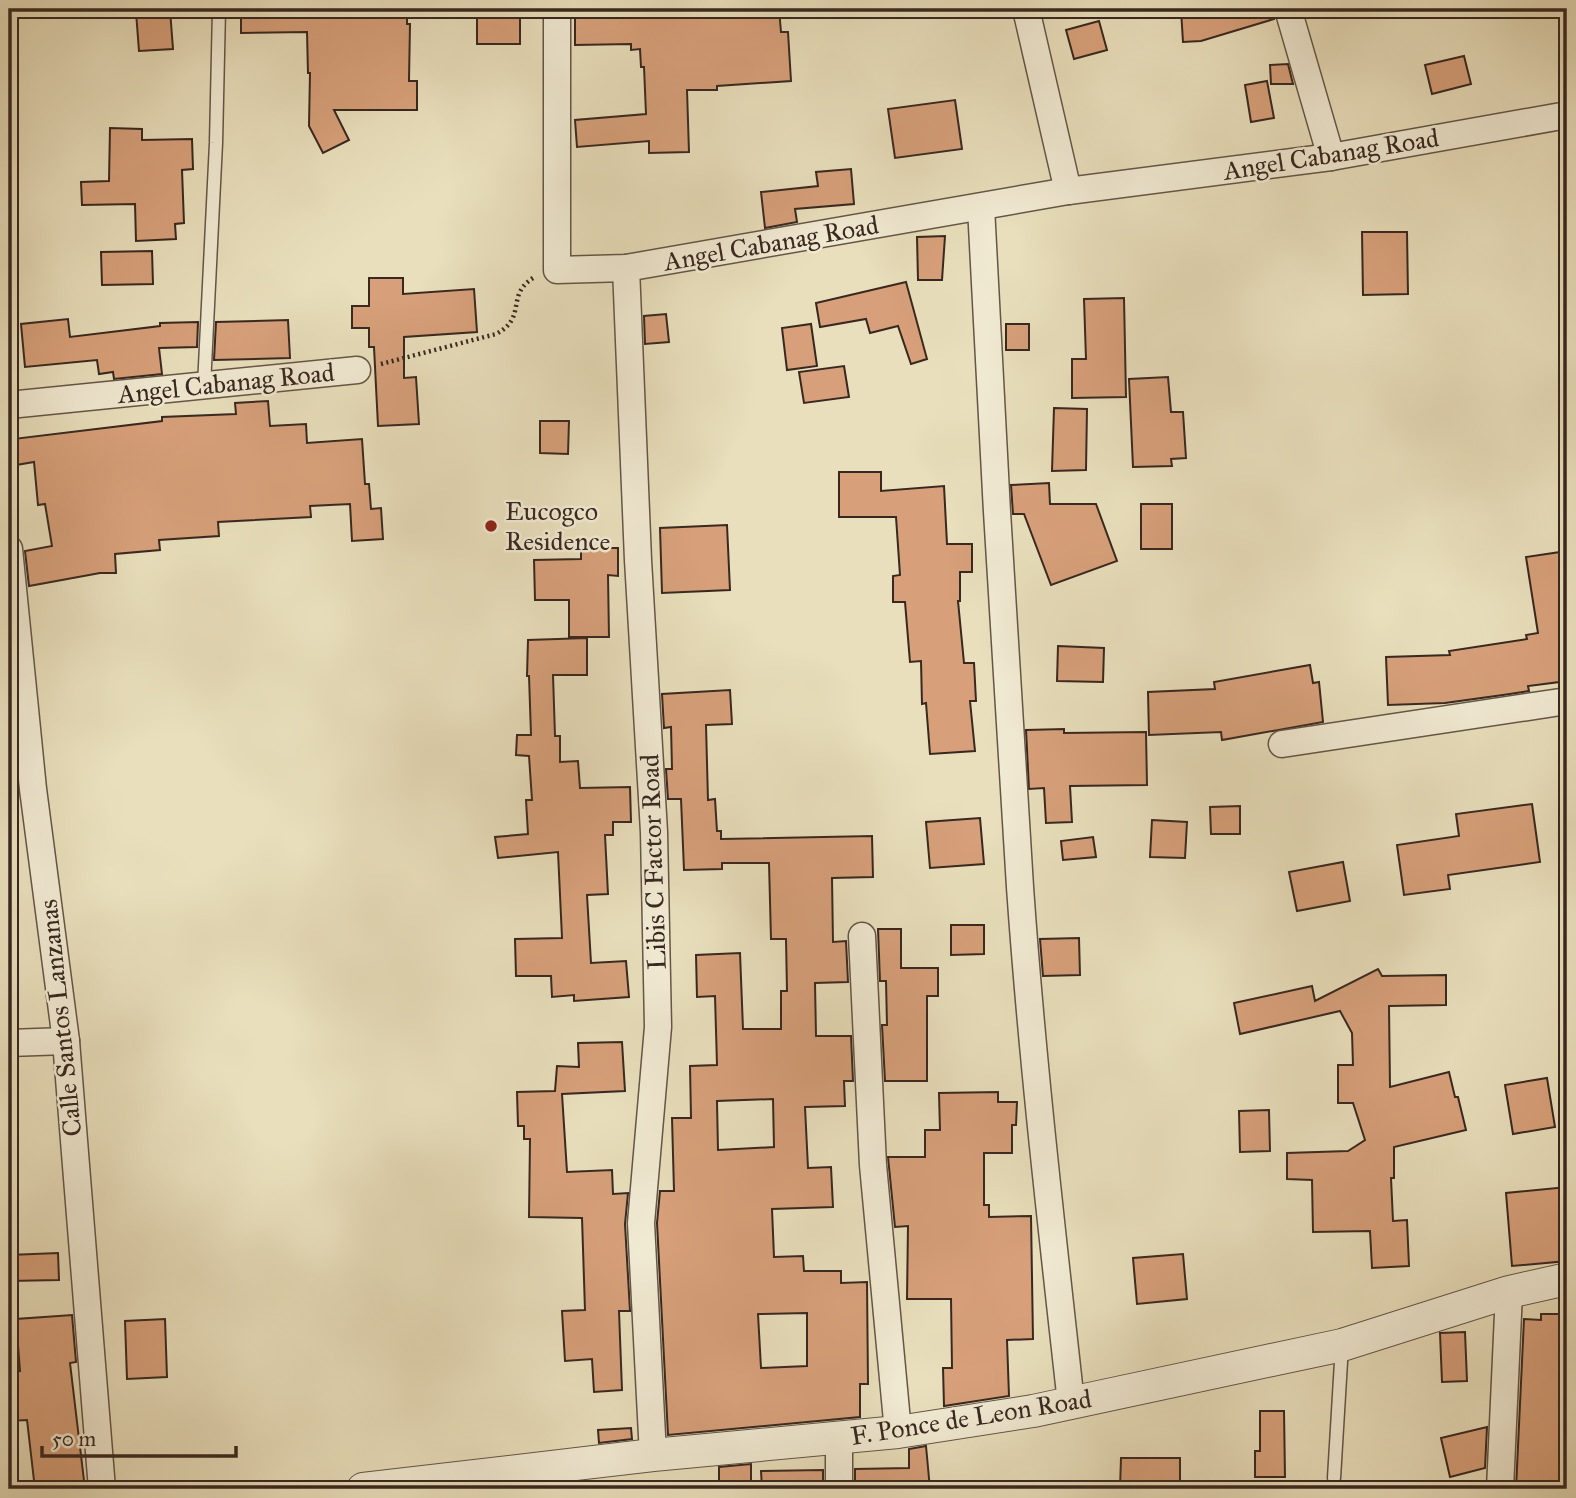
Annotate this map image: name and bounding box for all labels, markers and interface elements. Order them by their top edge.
street label: Angel Cabanag Road [1220,121,1441,187]
street label: Angel Cabanag Road [660,208,881,278]
street label: Angel Cabanag Road [115,356,336,410]
place label: Eucogco Residence [505,495,610,557]
marker: Eucogco Residence [483,518,499,534]
street label: Libis C Factor Road [633,754,673,970]
street label: Calle Santos Lanzanas [32,898,88,1138]
street label: F. Ponce de Leon Road [848,1382,1094,1452]
scale bar [42,1414,236,1458]
text: 50 m [52,1426,97,1452]

